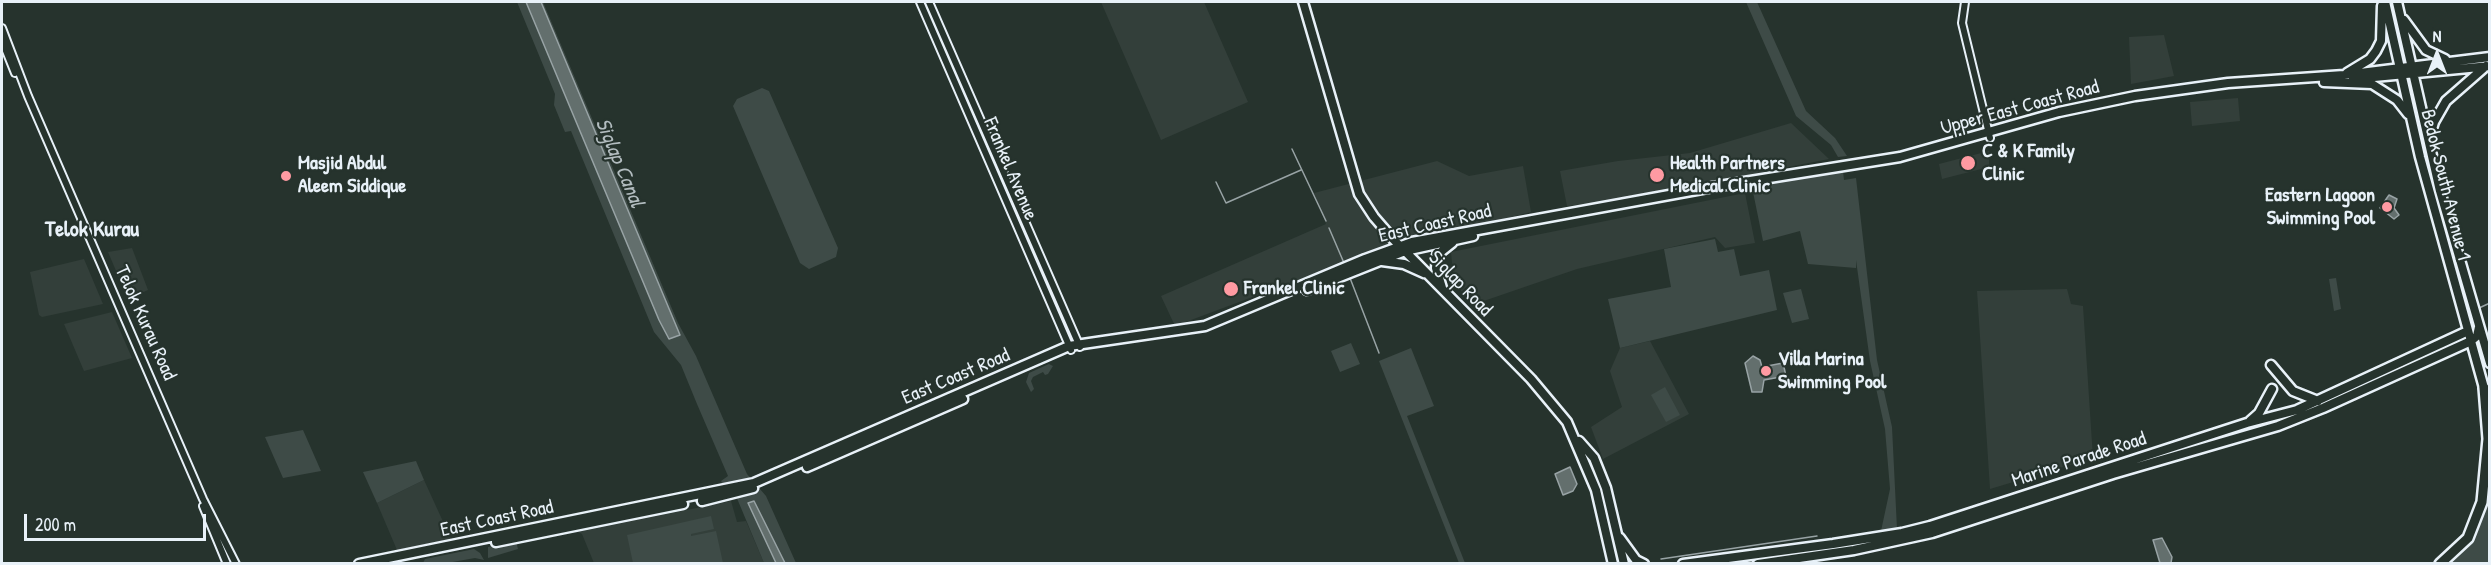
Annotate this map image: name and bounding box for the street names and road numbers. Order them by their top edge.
street label: Upper East Coast Road [1938,75,2102,141]
street label: Bedok South Avenue 1 [2415,107,2475,263]
street label: Frankel Avenue [978,114,1042,224]
street label: East Coast Road [1376,199,1494,249]
street label: Siglap Road [1423,246,1497,322]
street label: Telok Kurau Road [109,262,181,384]
street label: East Coast Road [899,344,1013,410]
street label: Marine Parade Road [2009,427,2149,493]
street label: East Coast Road [438,495,556,543]

